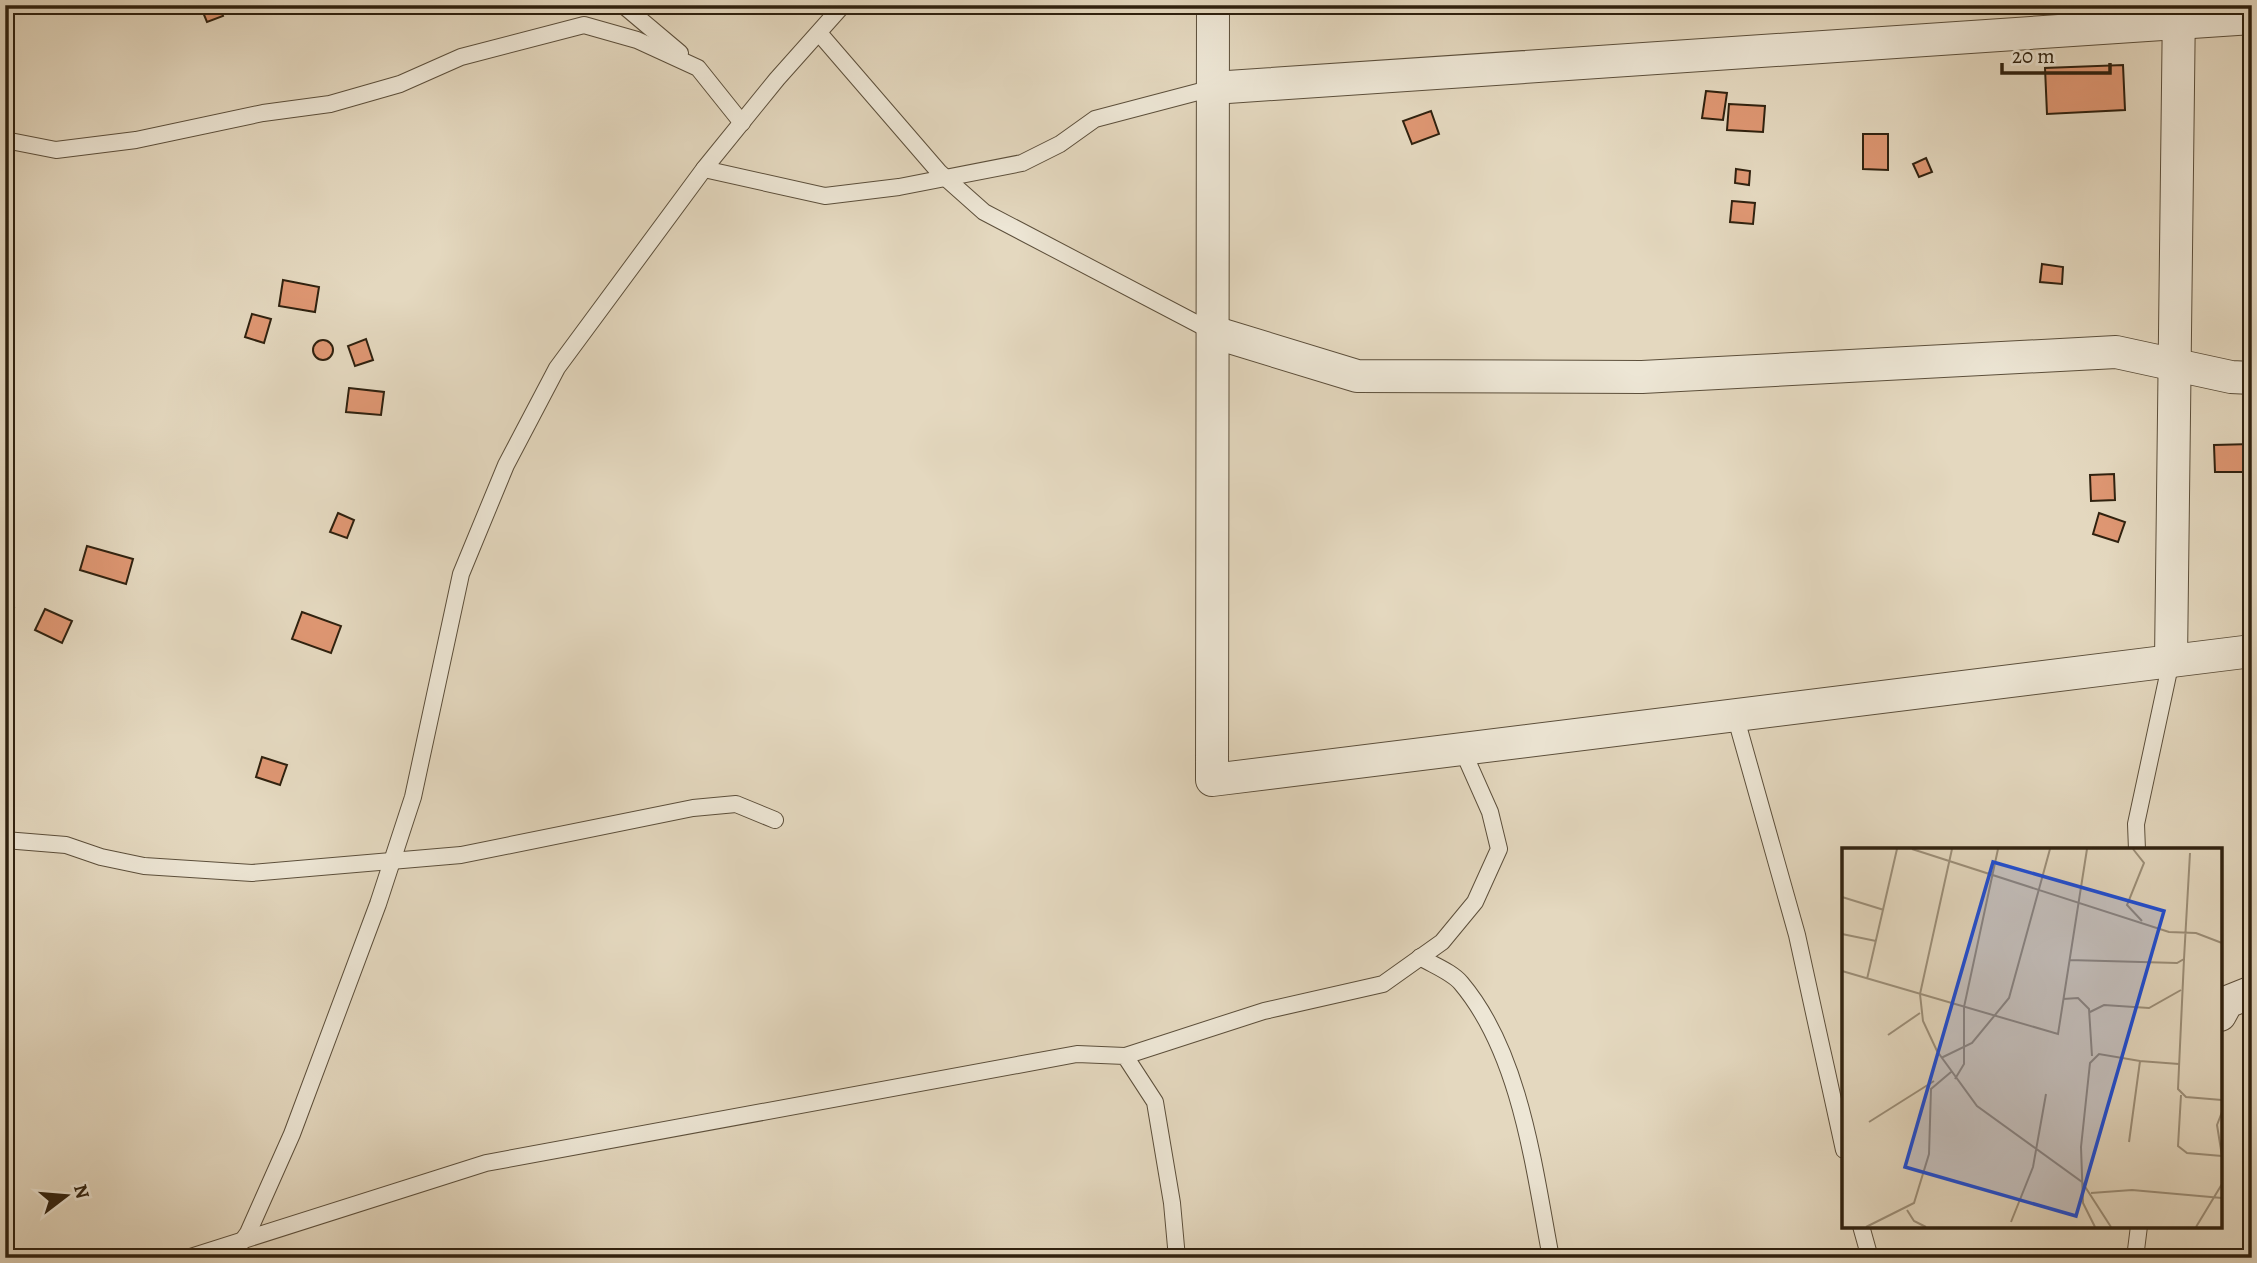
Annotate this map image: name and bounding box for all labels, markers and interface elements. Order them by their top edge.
scale bar [2002,32,2110,76]
text: 20 m [2012,42,2055,70]
inset map [1842,848,2222,1228]
north arrow [32,1162,102,1232]
text: N [67,1181,96,1202]

